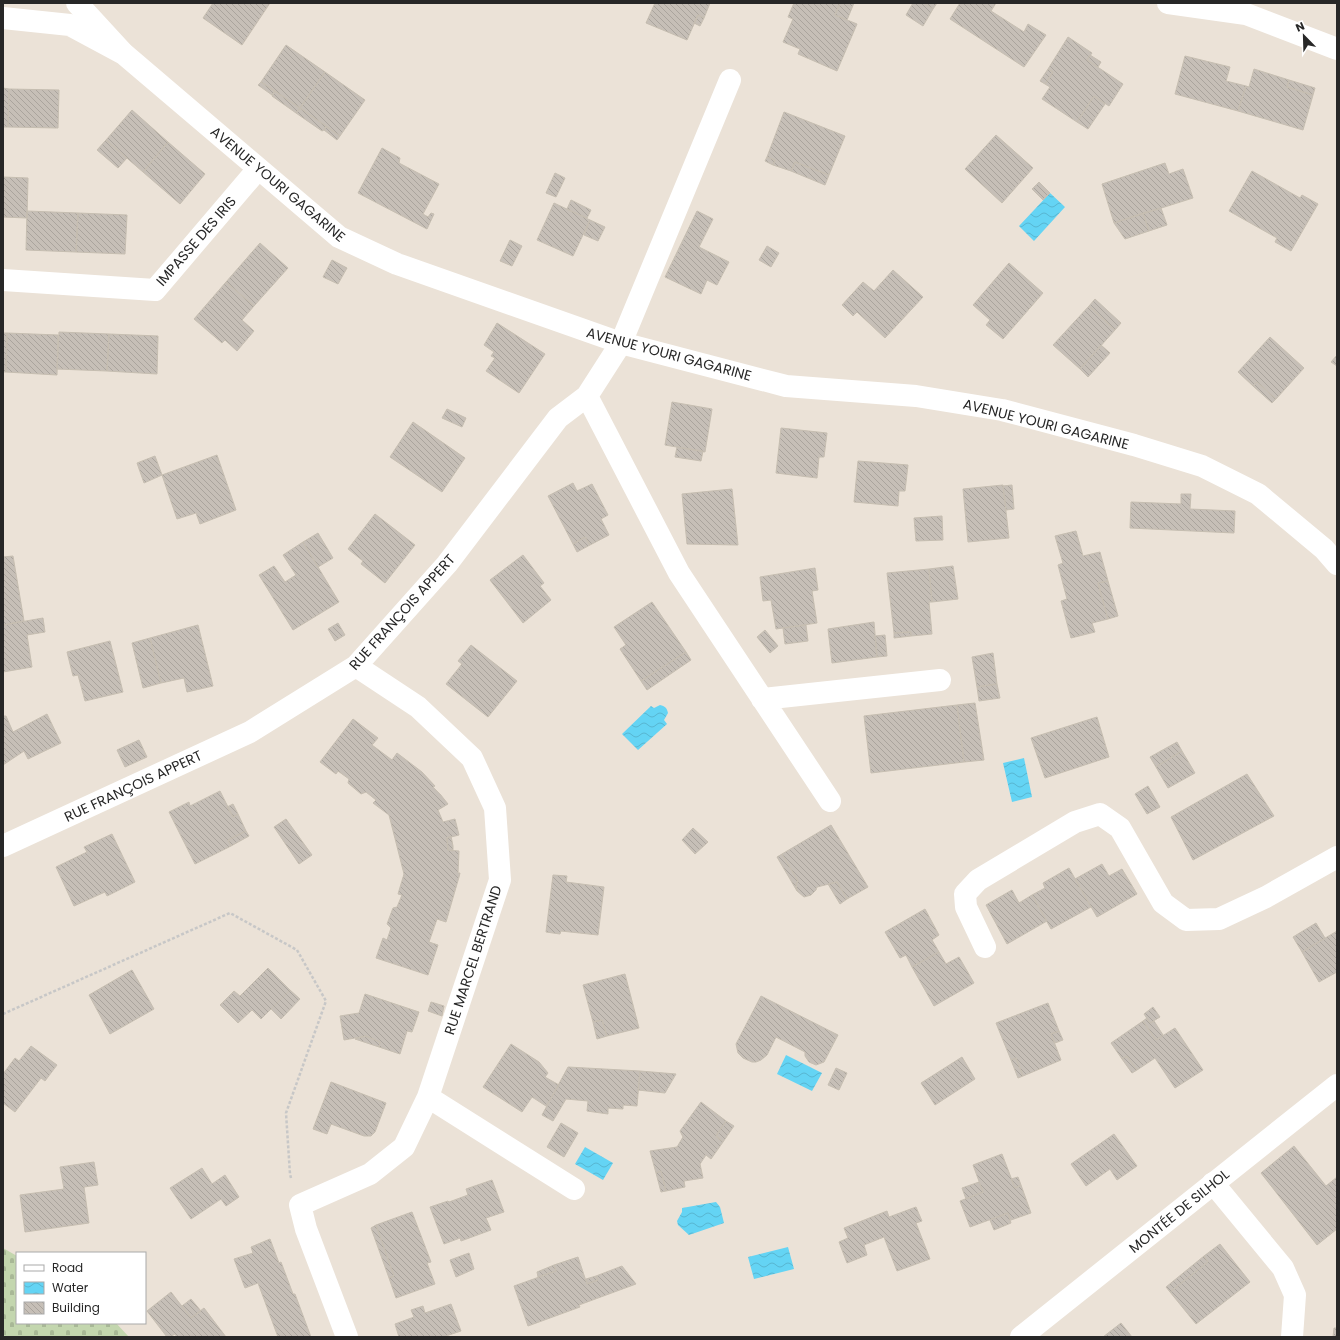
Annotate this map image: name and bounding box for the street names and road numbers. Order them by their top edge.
street label: AVENUE YOURI GAGARINE [206,122,350,246]
street label: IMPASSE DES IRIS [151,192,241,290]
street label: AVENUE YOURI GAGARINE [584,322,754,386]
street label: AVENUE YOURI GAGARINE [961,394,1131,454]
street label: RUE FRANÇOIS APPERT [344,549,460,674]
street label: RUE FRANÇOIS APPERT [61,745,206,827]
street label: RUE MARCEL BERTRAND [439,883,507,1037]
street label: MONTÉE DE SILHOL [1125,1164,1233,1258]

